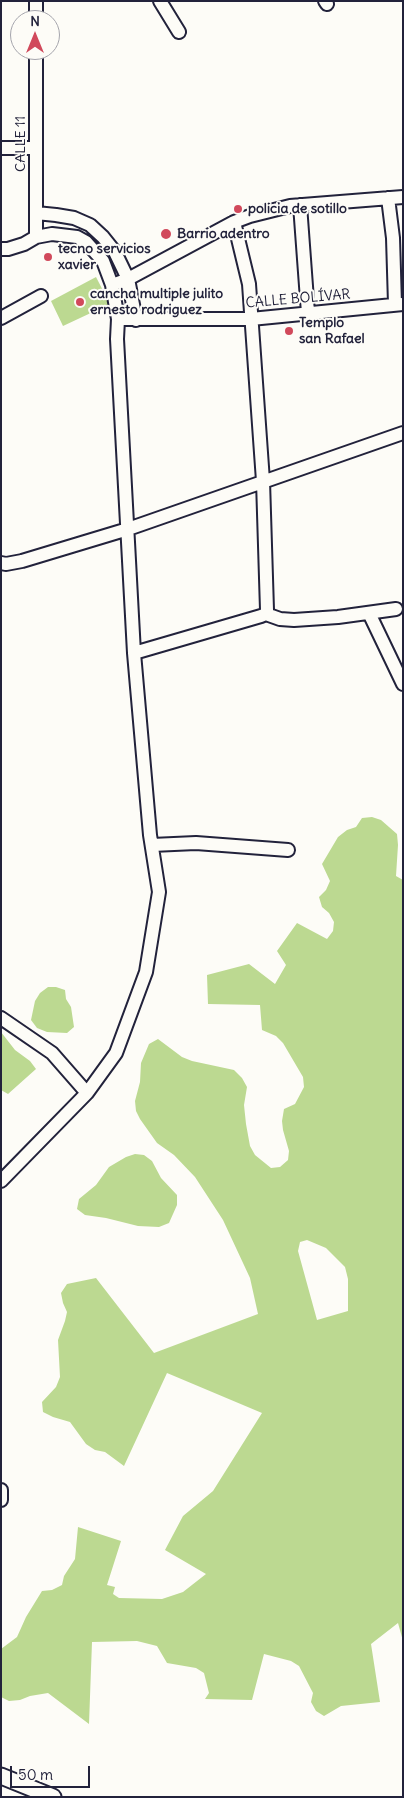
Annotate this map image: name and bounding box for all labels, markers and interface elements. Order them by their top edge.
north arrow [10,10,60,60]
text: N [30,12,40,30]
street label: CALLE 11 [13,116,29,172]
place label: policia de sotillo [248,201,347,217]
marker: policia de sotillo [232,203,244,215]
place label: Barrio adentro [177,226,270,242]
marker: Barrio adentro [159,227,173,241]
place label: tecno servicios xavier [58,241,151,274]
marker: tecno servicios xavier [42,251,54,263]
place label: cancha multiple julito ernesto rodriguez [90,286,223,318]
street label: CALLE BOLÍVAR [245,286,351,312]
marker: cancha multiple julito ernesto rodriguez [74,296,86,308]
place label: Templo san Rafael [299,315,365,348]
marker: Templo san Rafael [283,325,295,337]
scale bar [12,1756,92,1788]
text: 50 m [18,1765,53,1784]

